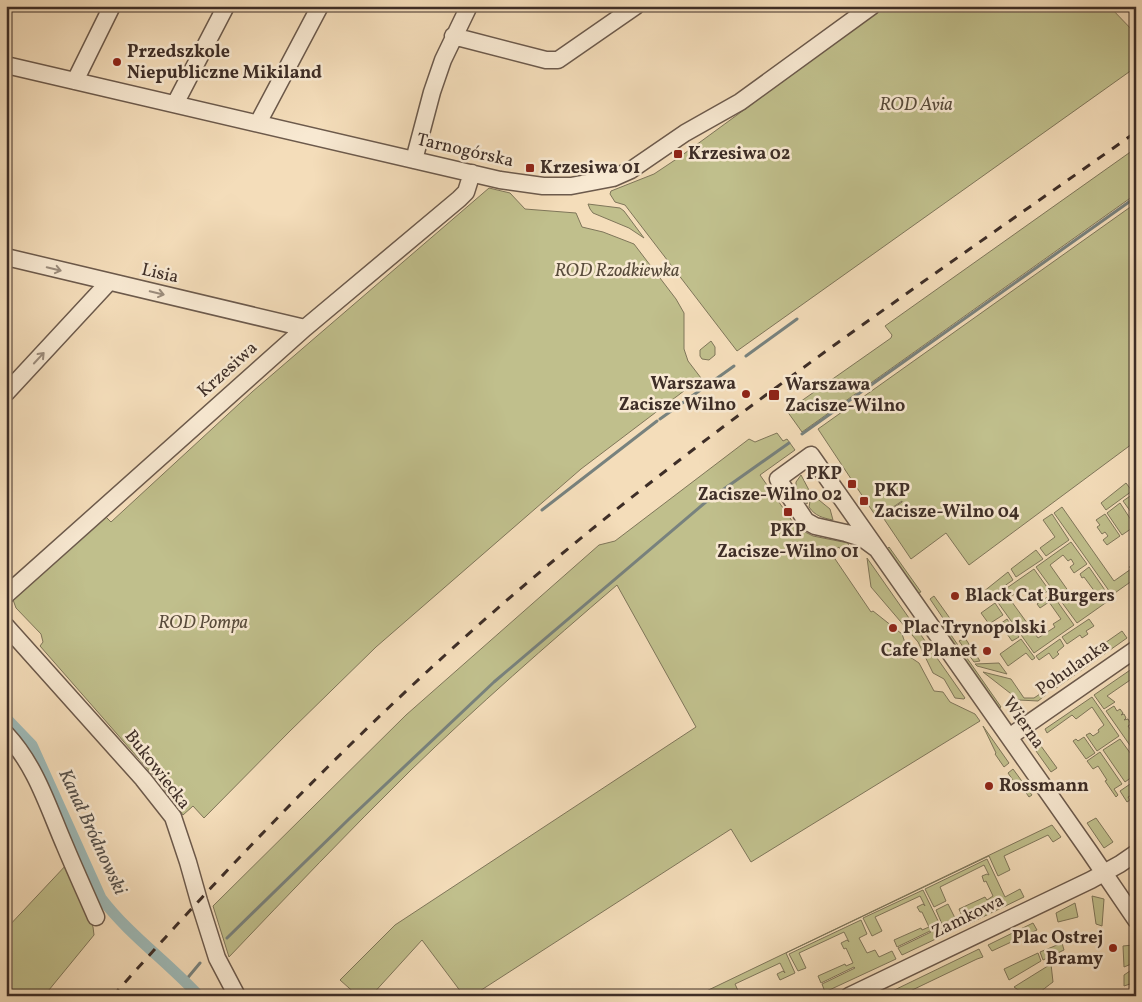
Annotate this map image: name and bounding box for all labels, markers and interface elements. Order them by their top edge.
place label: Przedszkole Niepubliczne Mikiland [127,40,322,86]
marker: Przedszkole Niepubliczne Mikiland [111,56,123,68]
park label: ROD Avia [879,93,953,118]
street label: Tarnogórska [414,128,516,174]
place label: Krzesiwa 02 [688,142,790,167]
marker: Krzesiwa 02 [672,148,684,160]
place label: Krzesiwa 01 [540,156,640,181]
marker: Krzesiwa 01 [524,162,536,174]
street label: Lisia [139,258,181,290]
park label: ROD Rzodkiewka [554,259,680,284]
one-way arrow [45,265,61,274]
one-way arrow [148,289,164,298]
street label: Krzesiwa [192,336,264,404]
one-way arrow [33,351,45,364]
place label: Warszawa Zacisze Wilno [619,372,736,418]
place label: Warszawa Zacisze-Wilno [785,373,905,419]
marker: Warszawa Zacisze Wilno [740,388,752,400]
marker: Warszawa Zacisze-Wilno [767,388,781,402]
place label: PKP Zacisze-Wilno 02 [698,462,842,508]
marker: PKP Zacisze-Wilno 02 [846,478,858,490]
place label: PKP Zacisze-Wilno 04 [874,479,1020,525]
marker: PKP Zacisze-Wilno 04 [858,495,870,507]
marker: PKP Zacisze-Wilno 01 [782,506,794,518]
place label: PKP Zacisze-Wilno 01 [717,519,859,565]
place label: Black Cat Burgers [965,584,1115,609]
marker: Black Cat Burgers [949,590,961,602]
park label: ROD Pompa [158,611,248,636]
place label: Plac Trynopolski [903,616,1046,641]
marker: Plac Trynopolski [887,622,899,634]
street label: Pohulanka [1031,634,1115,702]
place label: Cafe Planet [881,639,977,664]
marker: Cafe Planet [981,645,993,657]
street label: Wierna [996,692,1050,754]
street label: Bukowiecka [118,725,196,815]
water label: Kanał Bródnowski [51,765,133,899]
place label: Rossmann [999,774,1089,799]
marker: Rossmann [983,780,995,792]
street label: Zamkowa [927,889,1009,945]
place label: Plac Ostrej Bramy [1012,926,1103,972]
marker: Plac Ostrej Bramy [1107,942,1119,954]

